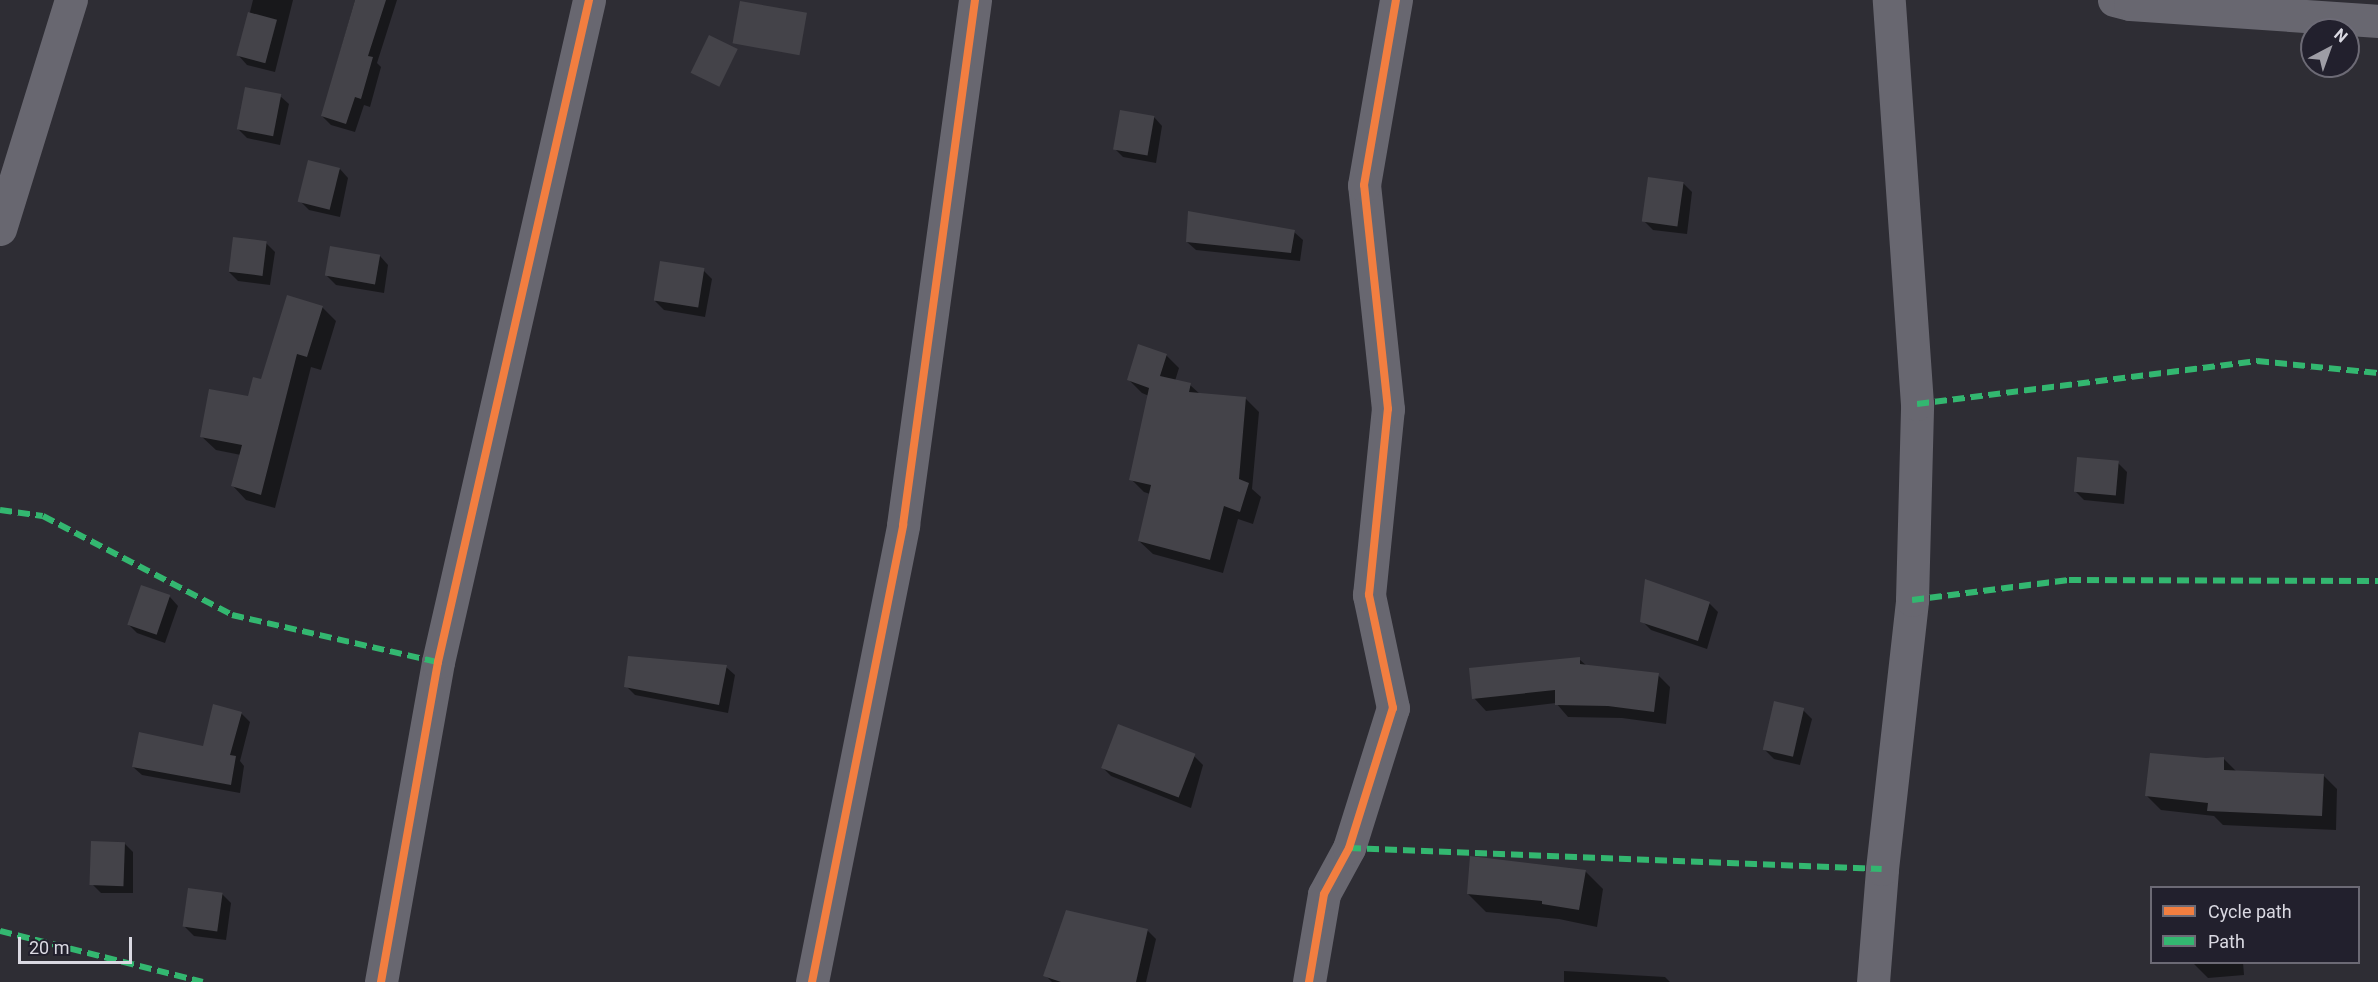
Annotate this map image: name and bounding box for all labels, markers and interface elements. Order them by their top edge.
north arrow [2300,18,2360,78]
text: N [2330,25,2351,46]
legend [2150,886,2360,964]
text: Cycle path [2208,901,2292,922]
scale bar [21,925,135,963]
text: Path [2208,931,2245,952]
text: 20 m [29,937,69,958]

